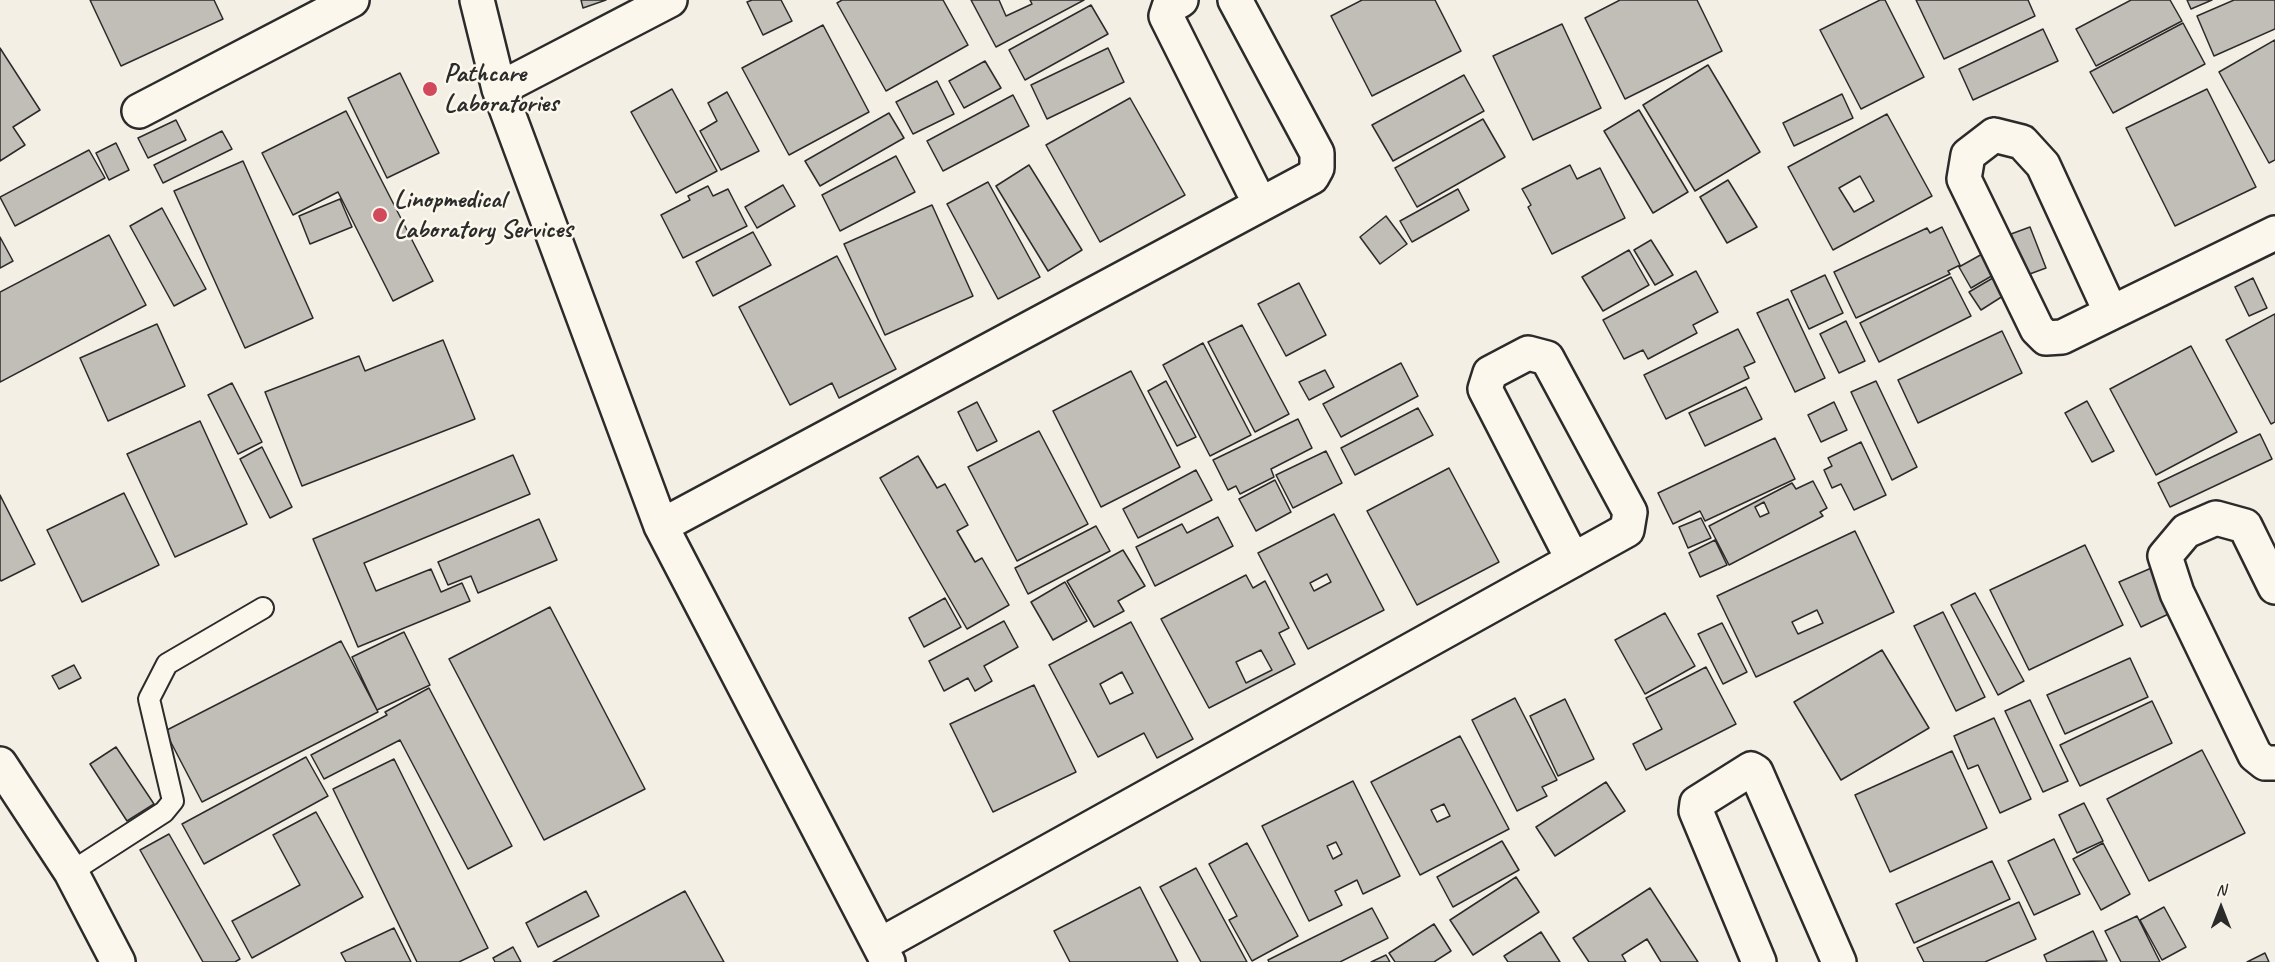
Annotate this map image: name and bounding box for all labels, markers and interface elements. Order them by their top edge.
place label: Pathcare Laboratories [444,58,558,119]
marker: Pathcare Laboratories [421,80,439,98]
place label: Linopmedical Laboratory Services [394,184,572,246]
marker: Linopmedical Laboratory Services [371,206,389,224]
north arrow [2191,878,2251,938]
text: N [2216,880,2226,900]

